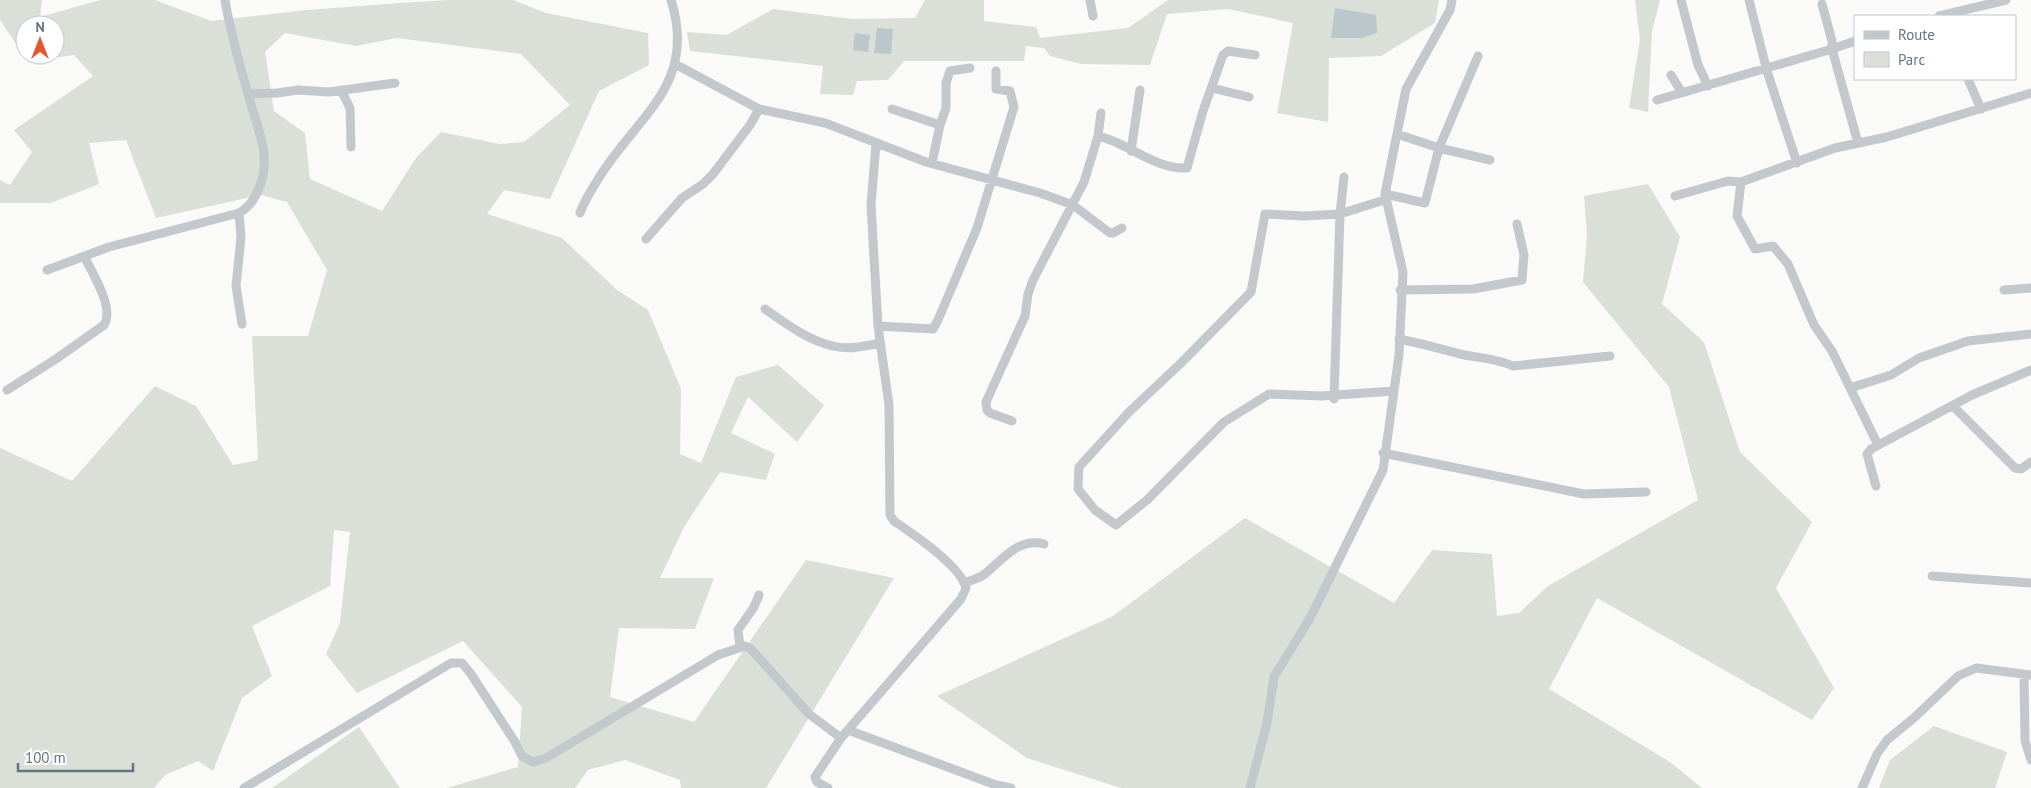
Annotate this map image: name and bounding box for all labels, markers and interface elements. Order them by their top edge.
north arrow [15,15,65,65]
legend [1854,15,2016,80]
text: N [35,18,45,36]
text: Route [1898,25,1935,44]
text: Parc [1898,50,1925,69]
scale bar [18,740,132,772]
text: 100 m [25,748,66,767]

